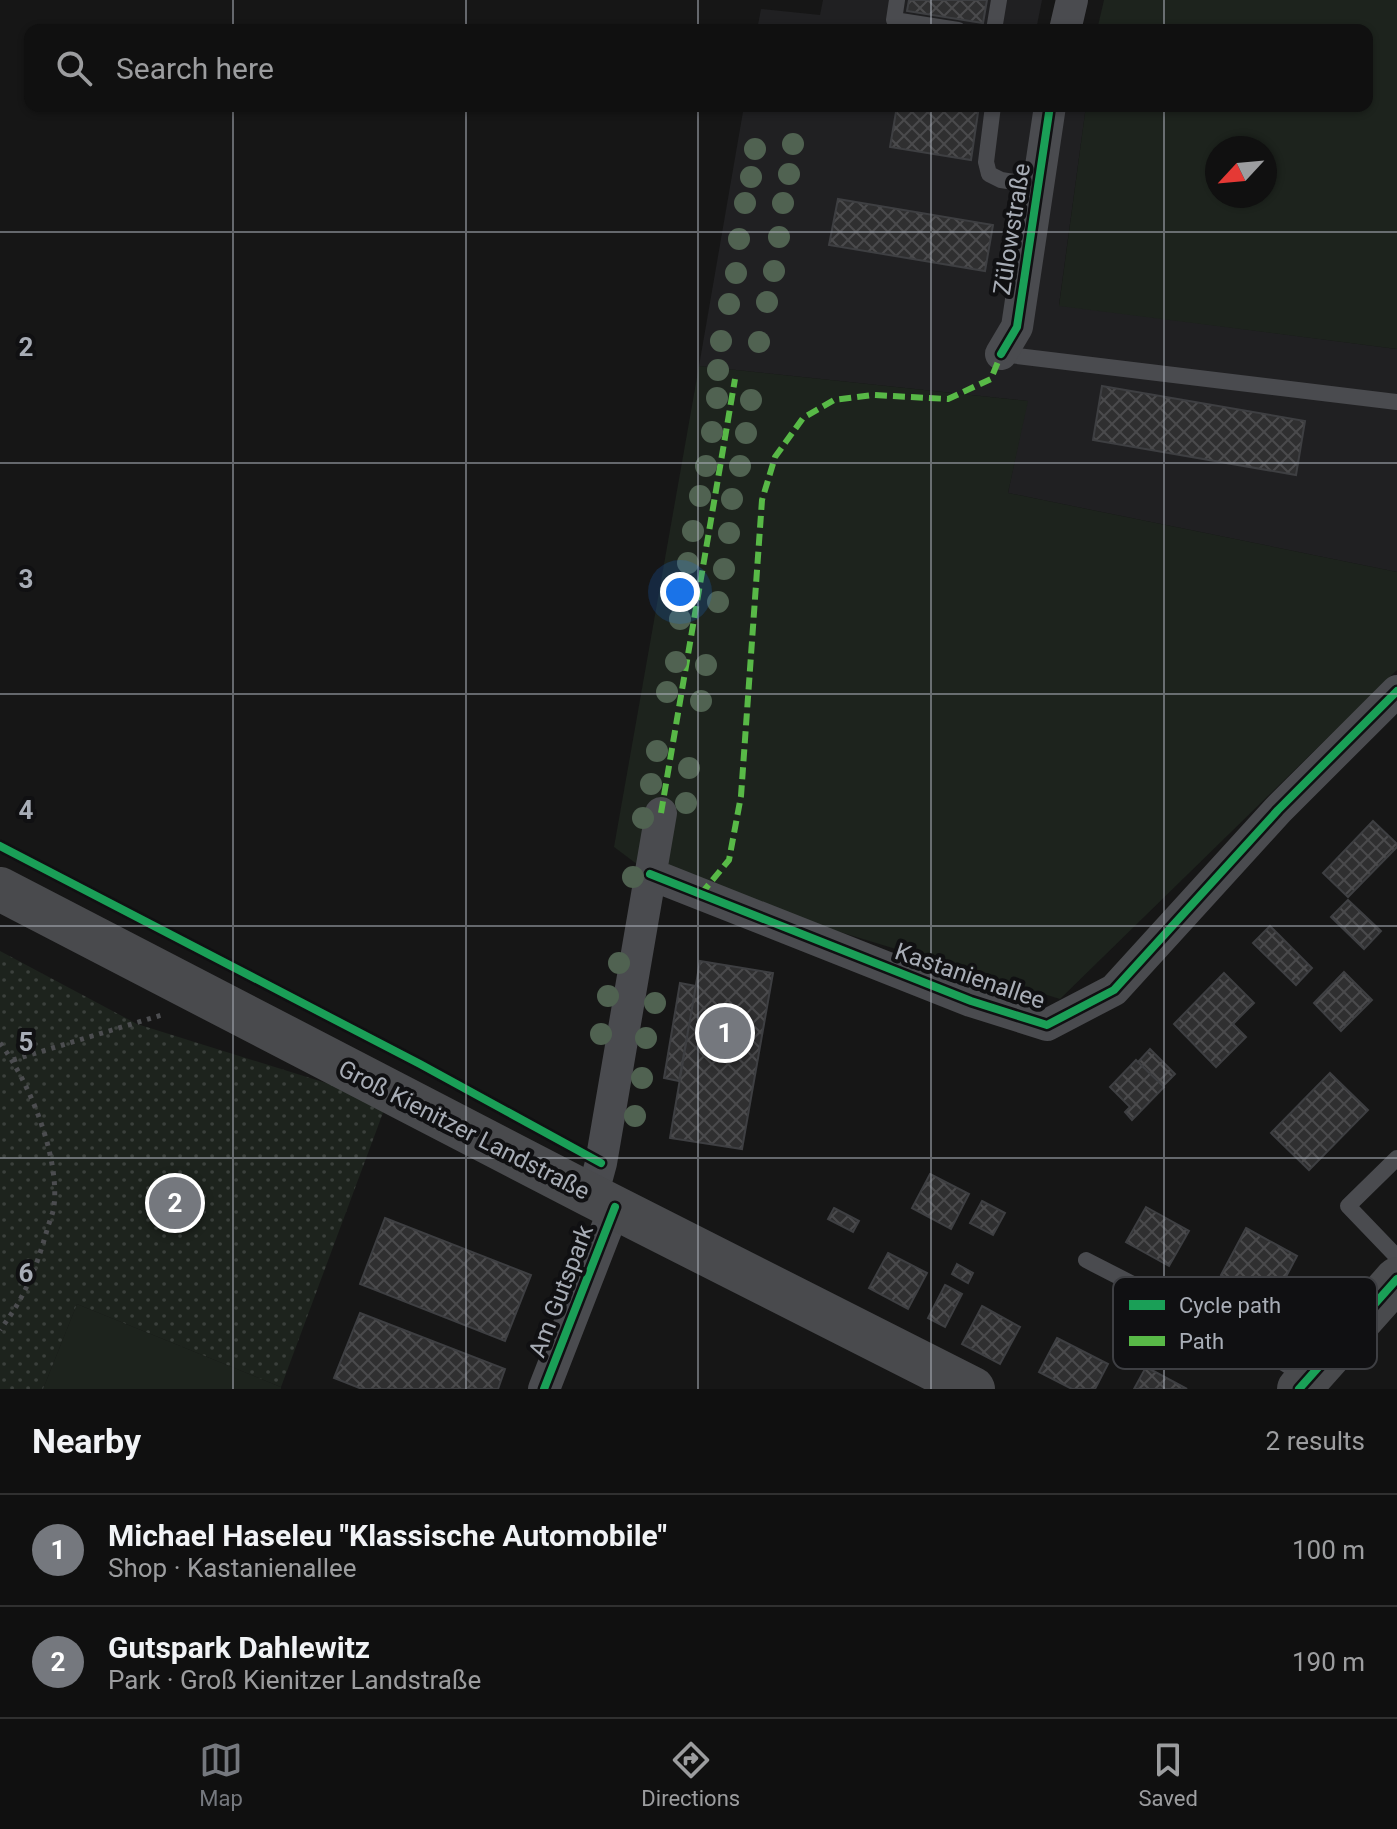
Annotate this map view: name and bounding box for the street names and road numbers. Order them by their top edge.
street label: Zülowstraße [988,161,1036,297]
street label: Kastanienallee [891,937,1049,1015]
street label: Groß Kienitzer Landstraße [334,1054,594,1206]
street label: Am Gutspark [523,1220,599,1361]

